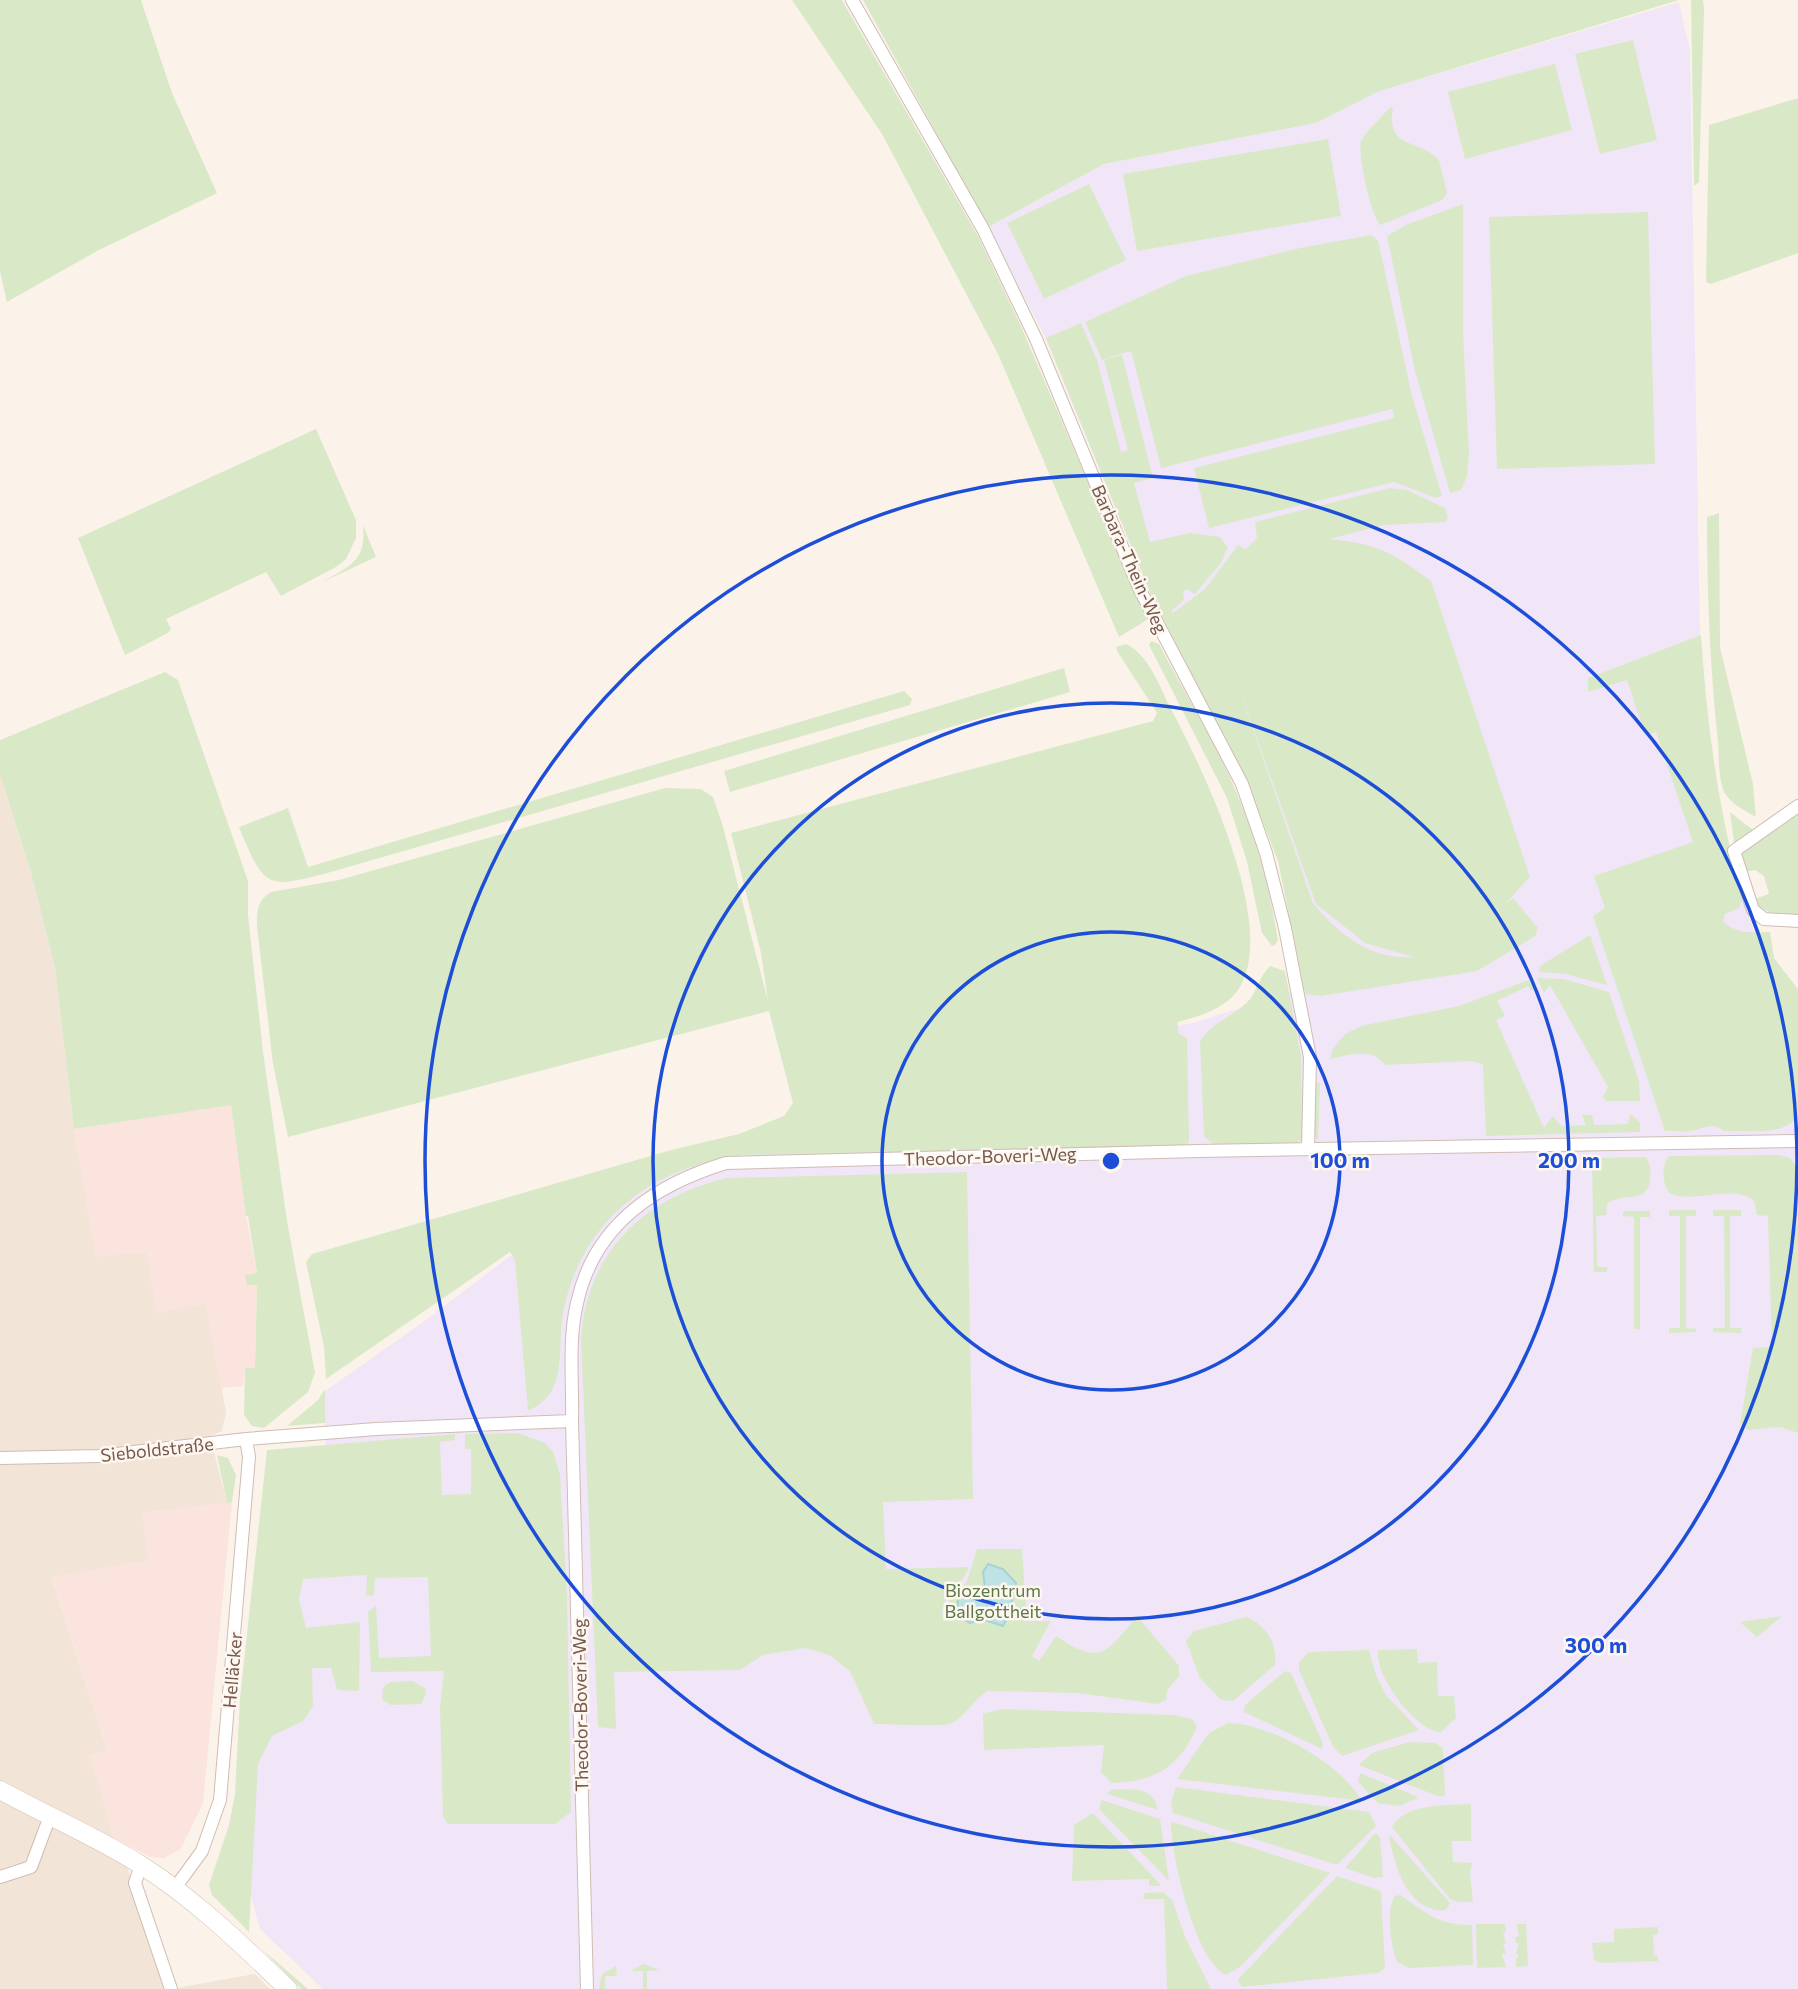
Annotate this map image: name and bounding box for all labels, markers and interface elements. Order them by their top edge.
street label: Barbara-Thein-Weg [1087,481,1173,637]
street label: Theodor-Boveri-Weg [903,1142,1077,1170]
text: 100 m [1310,1147,1370,1172]
text: 200 m [1538,1147,1600,1172]
centre of rings [1099,1149,1123,1173]
street label: Sieboldstraße [99,1432,215,1466]
park label: Biozentrum Ballgottheit [945,1579,1041,1622]
street label: Theodor-Boveri-Weg [567,1618,593,1792]
street label: Helläcker [218,1631,246,1709]
text: 300 m [1565,1632,1627,1657]

